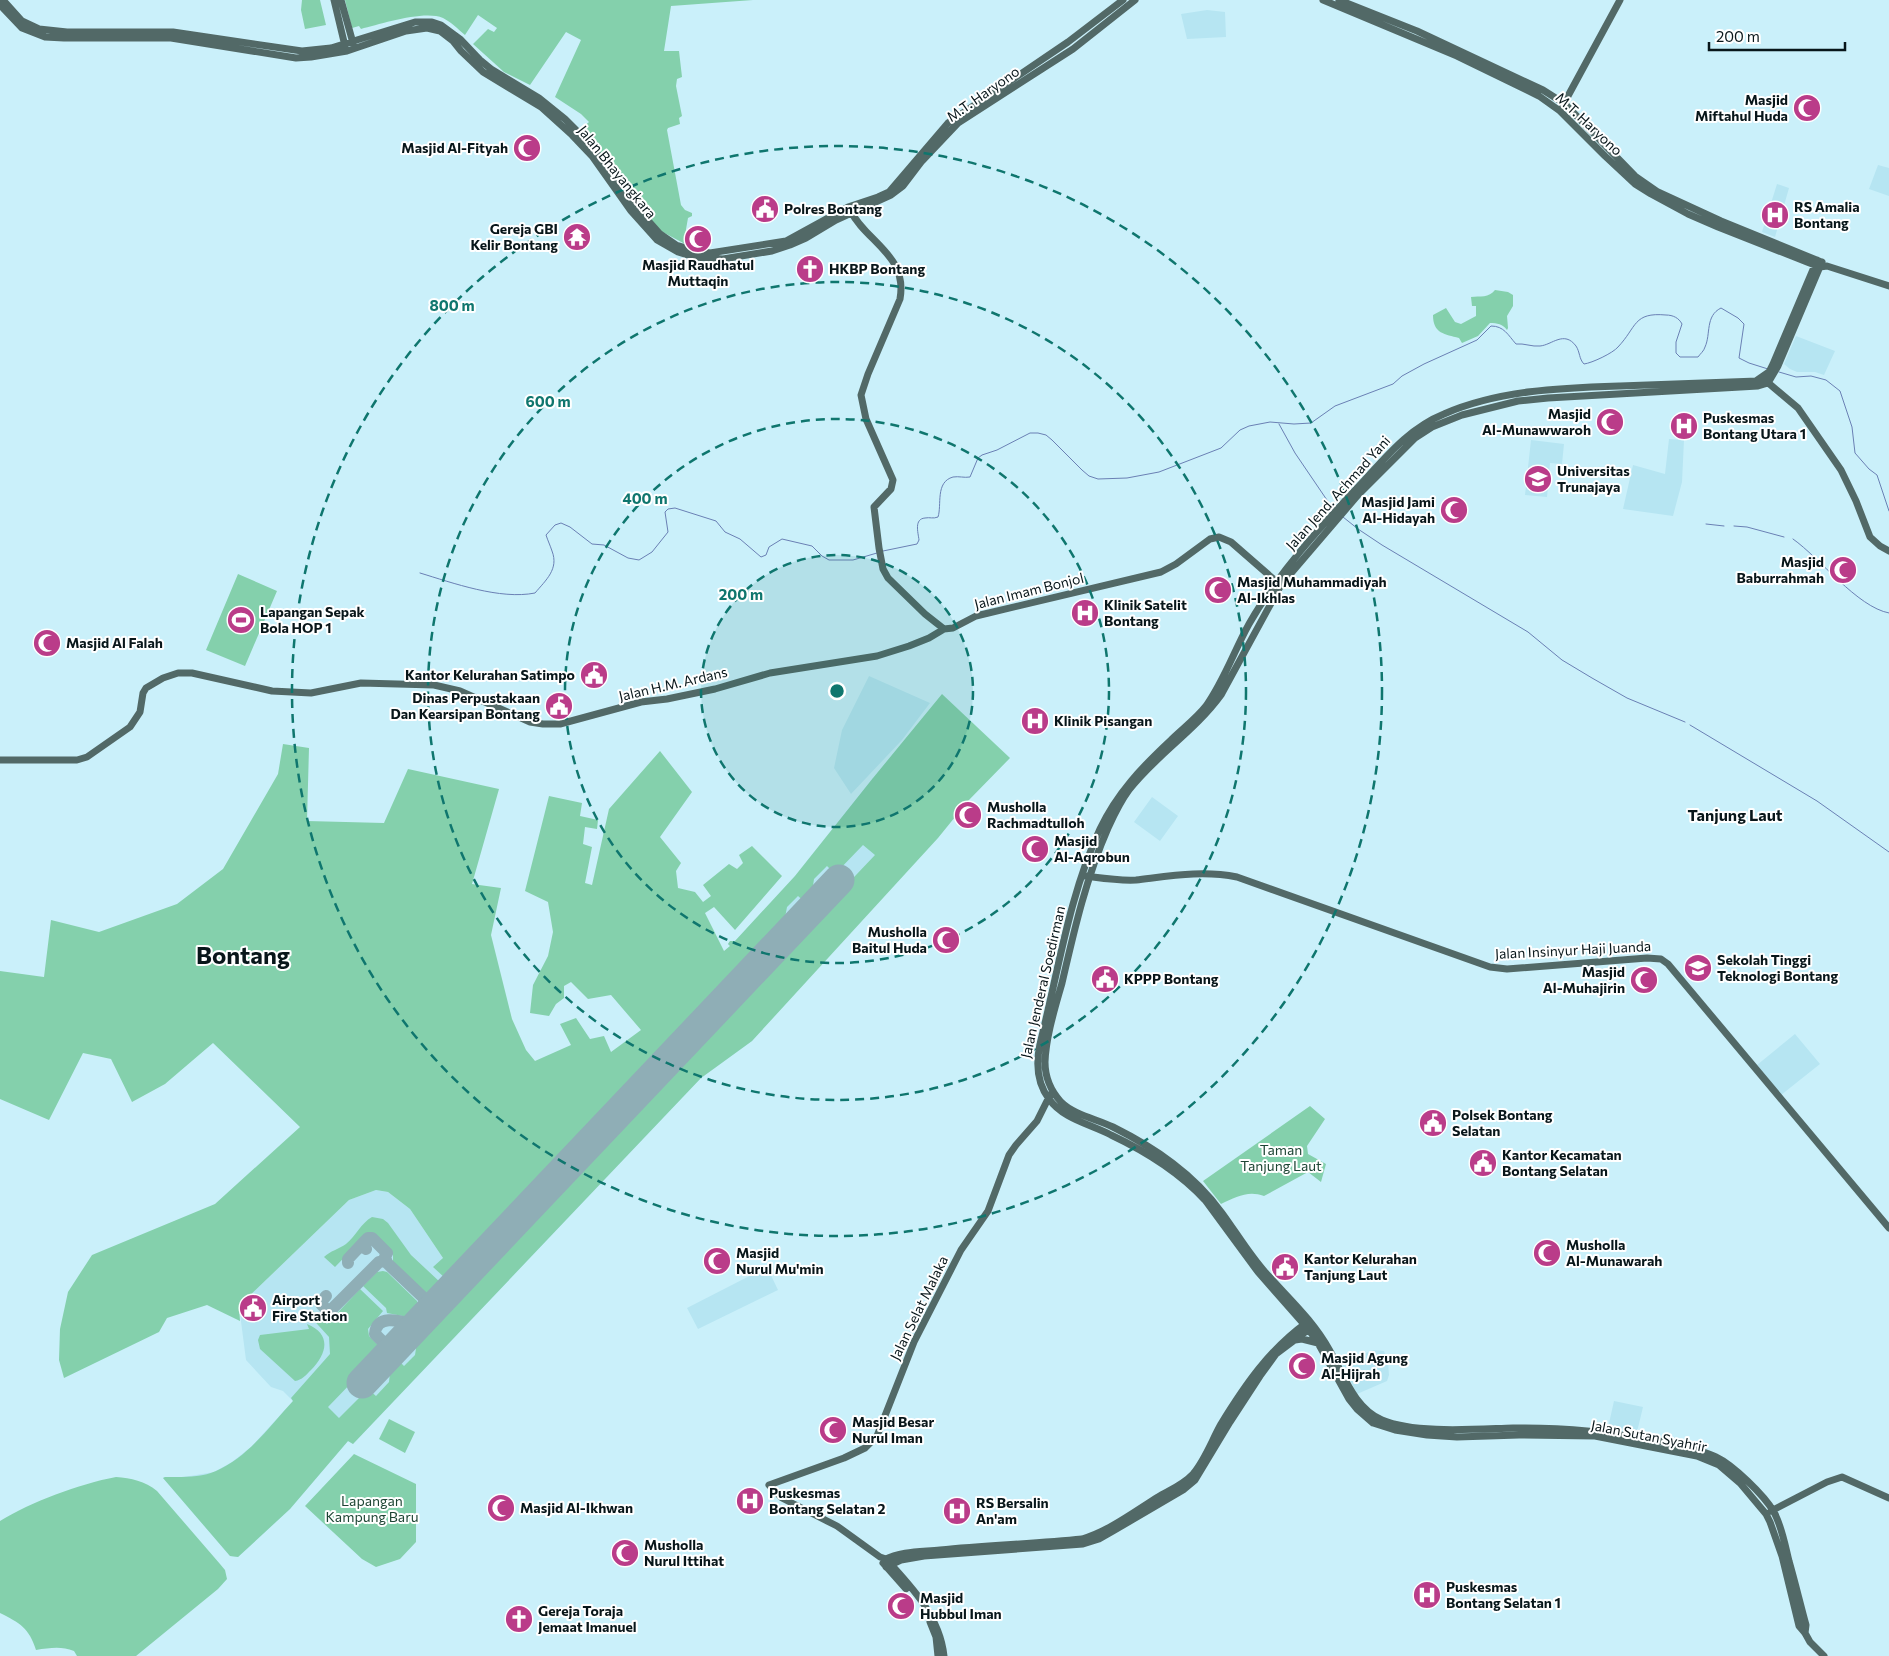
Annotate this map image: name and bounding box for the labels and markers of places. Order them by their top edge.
place label: Masjid Miftahul Huda [1695,91,1788,124]
mosque icon: Masjid Miftahul Huda [1792,93,1822,123]
mosque icon: Masjid Al-Fityah [512,133,542,163]
place label: Masjid Al-Fityah [401,139,508,156]
public building icon: Polres Bontang [750,194,780,224]
place label: RS Amalia Bontang [1794,198,1860,231]
place label: Polres Bontang [784,200,882,217]
hospital icon: RS Amalia Bontang [1760,200,1790,230]
place label: Gereja GBI Kelir Bontang [470,220,558,253]
temple icon: Gereja GBI Kelir Bontang [562,222,592,252]
mosque icon: Masjid Raudhatul Muttaqin [683,224,713,254]
church icon: HKBP Bontang [795,254,825,284]
place label: Masjid Raudhatul Muttaqin [642,256,754,289]
place label: HKBP Bontang [829,260,925,277]
place label: Masjid Al-Munawwaroh [1482,405,1591,438]
mosque icon: Masjid Al-Munawwaroh [1595,407,1625,437]
place label: Puskesmas Bontang Utara 1 [1703,409,1806,442]
hospital icon: Puskesmas Bontang Utara 1 [1669,411,1699,441]
place label: Universitas Trunajaya [1557,462,1630,495]
school or university icon: Universitas Trunajaya [1523,464,1553,494]
place label: Masjid Jami Al-Hidayah [1361,493,1435,526]
mosque icon: Masjid Jami Al-Hidayah [1439,495,1469,525]
place label: Masjid Baburrahmah [1737,553,1824,586]
mosque icon: Masjid Baburrahmah [1828,555,1858,585]
place label: Masjid Muhammadiyah Al-Ikhlas [1237,573,1387,606]
mosque icon: Masjid Muhammadiyah Al-Ikhlas [1203,575,1233,605]
place label: Klinik Satelit Bontang [1104,596,1187,629]
hospital icon: Klinik Satelit Bontang [1070,598,1100,628]
place label: Lapangan Sepak Bola HOP 1 [260,603,365,636]
sports icon: Lapangan Sepak Bola HOP 1 [226,605,256,635]
mosque icon: Masjid Al Falah [32,628,62,658]
place label: Masjid Al Falah [66,634,163,651]
public building icon: Kantor Kelurahan Satimpo [579,660,609,690]
place label: Kantor Kelurahan Satimpo [405,666,575,683]
centre of rings [828,682,846,700]
place label: Dinas Perpustakaan Dan Kearsipan Bontang [390,689,540,722]
public building icon: Dinas Perpustakaan Dan Kearsipan Bontang [544,691,574,721]
hospital icon: Klinik Pisangan [1020,706,1050,736]
place label: Klinik Pisangan [1054,712,1152,729]
place label: Musholla Rachmadtulloh [987,798,1085,831]
mosque icon: Musholla Rachmadtulloh [953,800,983,830]
place label: Masjid Al-Aqrobun [1054,832,1130,865]
mosque icon: Masjid Al-Aqrobun [1020,834,1050,864]
place label: Musholla Baitul Huda [852,923,927,956]
mosque icon: Musholla Baitul Huda [931,925,961,955]
place label: Sekolah Tinggi Teknologi Bontang [1717,951,1838,984]
school or university icon: Sekolah Tinggi Teknologi Bontang [1683,953,1713,983]
place label: Masjid Al-Muhajirin [1543,963,1625,996]
public building icon: KPPP Bontang [1090,964,1120,994]
mosque icon: Masjid Al-Muhajirin [1629,965,1659,995]
place label: KPPP Bontang [1124,970,1219,987]
place label: Polsek Bontang Selatan [1452,1106,1553,1139]
public building icon: Polsek Bontang Selatan [1418,1108,1448,1138]
place label: Kantor Kecamatan Bontang Selatan [1502,1146,1622,1179]
public building icon: Kantor Kecamatan Bontang Selatan [1468,1148,1498,1178]
place label: Musholla Al-Munawarah [1566,1236,1662,1269]
mosque icon: Musholla Al-Munawarah [1532,1238,1562,1268]
place label: Masjid Nurul Mu'min [736,1244,824,1277]
mosque icon: Masjid Nurul Mu'min [702,1246,732,1276]
place label: Kantor Kelurahan Tanjung Laut [1304,1250,1417,1283]
public building icon: Kantor Kelurahan Tanjung Laut [1270,1252,1300,1282]
place label: Airport Fire Station [272,1291,347,1324]
public building icon: Airport Fire Station [238,1293,268,1323]
place label: Masjid Agung Al-Hijrah [1321,1349,1408,1382]
mosque icon: Masjid Agung Al-Hijrah [1287,1351,1317,1381]
place label: Masjid Besar Nurul Iman [852,1413,934,1446]
mosque icon: Masjid Besar Nurul Iman [818,1415,848,1445]
place label: Puskesmas Bontang Selatan 2 [769,1484,886,1517]
hospital icon: Puskesmas Bontang Selatan 2 [735,1486,765,1516]
mosque icon: Masjid Al-Ikhwan [486,1493,516,1523]
place label: RS Bersalin An'am [976,1494,1049,1527]
hospital icon: RS Bersalin An'am [942,1496,972,1526]
place label: Masjid Al-Ikhwan [520,1499,633,1516]
place label: Musholla Nurul Ittihat [644,1536,724,1569]
mosque icon: Musholla Nurul Ittihat [610,1538,640,1568]
place label: Puskesmas Bontang Selatan 1 [1446,1578,1561,1611]
hospital icon: Puskesmas Bontang Selatan 1 [1412,1580,1442,1610]
place label: Masjid Hubbul Iman [920,1589,1002,1622]
mosque icon: Masjid Hubbul Iman [886,1591,916,1621]
place label: Gereja Toraja Jemaat Imanuel [538,1602,637,1635]
church icon: Gereja Toraja Jemaat Imanuel [504,1604,534,1634]

